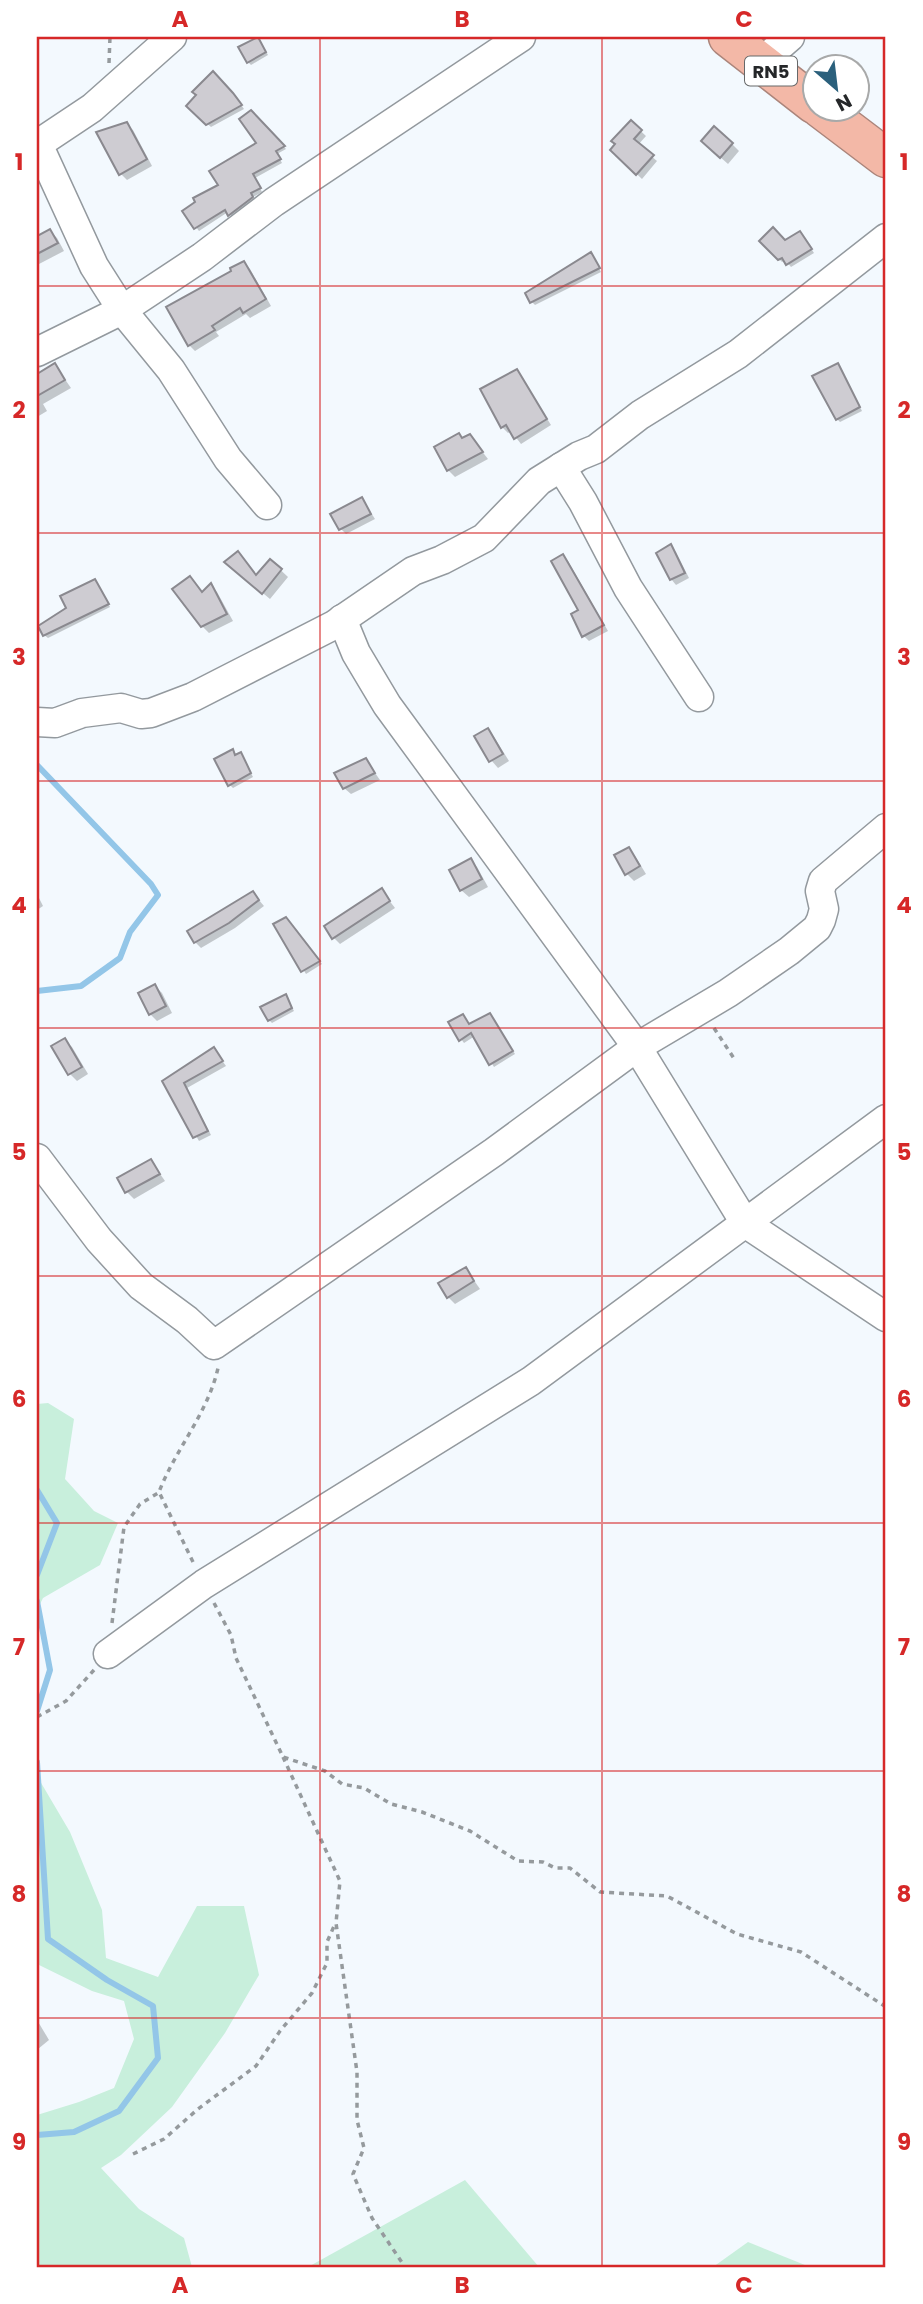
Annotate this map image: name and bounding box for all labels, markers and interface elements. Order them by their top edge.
text: A [172,3,189,35]
text: B [454,3,470,35]
text: C [735,3,753,35]
north arrow [800,52,870,122]
road number: RN5 [745,56,797,86]
text: N [831,87,856,118]
text: 1 [15,146,23,178]
text: 1 [900,146,908,178]
text: 2 [12,394,26,426]
text: 2 [897,394,911,426]
text: 3 [12,641,26,673]
text: 3 [897,641,911,673]
text: 4 [11,889,27,921]
text: 4 [896,889,912,921]
text: 5 [12,1136,26,1168]
text: 5 [897,1136,911,1168]
text: 6 [12,1383,26,1415]
text: 6 [897,1383,911,1415]
text: 7 [13,1631,25,1663]
text: 7 [898,1631,910,1663]
text: 8 [12,1878,26,1910]
text: 8 [897,1878,911,1910]
text: 9 [12,2126,26,2158]
text: 9 [897,2126,911,2158]
text: A [172,2269,189,2301]
text: B [454,2269,470,2301]
text: C [735,2269,753,2301]

